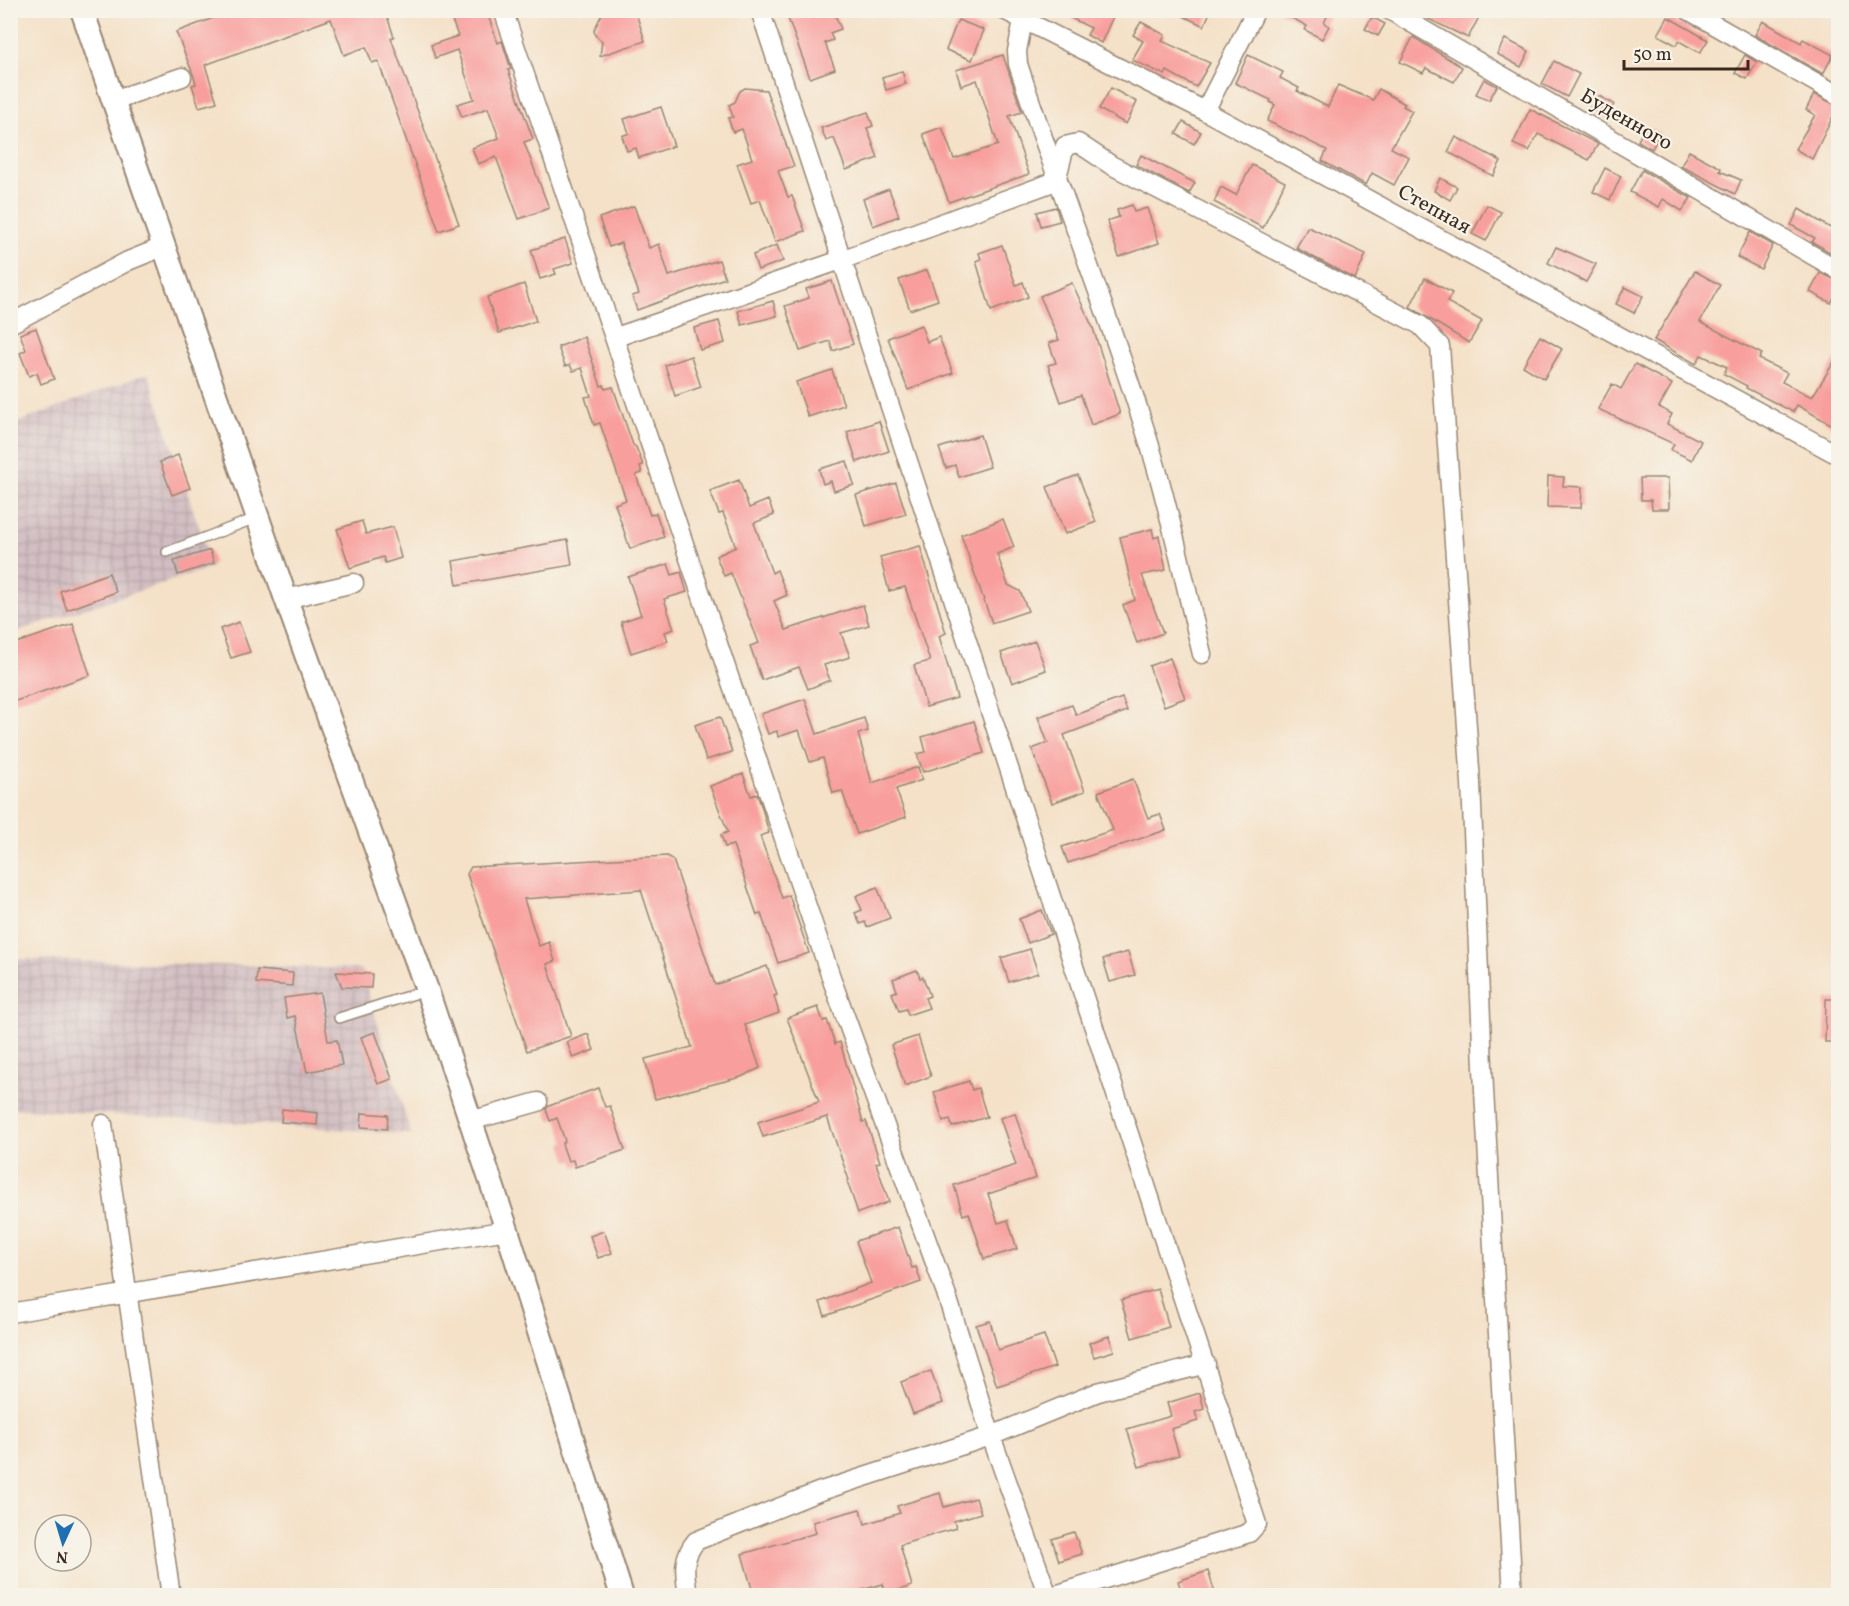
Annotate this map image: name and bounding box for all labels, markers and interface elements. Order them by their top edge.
scale bar [1624,33,1748,71]
text: 50 m [1633,43,1672,68]
street label: Буденного [1574,82,1678,158]
street label: Степная [1392,178,1476,242]
north arrow [33,1513,93,1573]
text: N [55,1545,69,1567]

